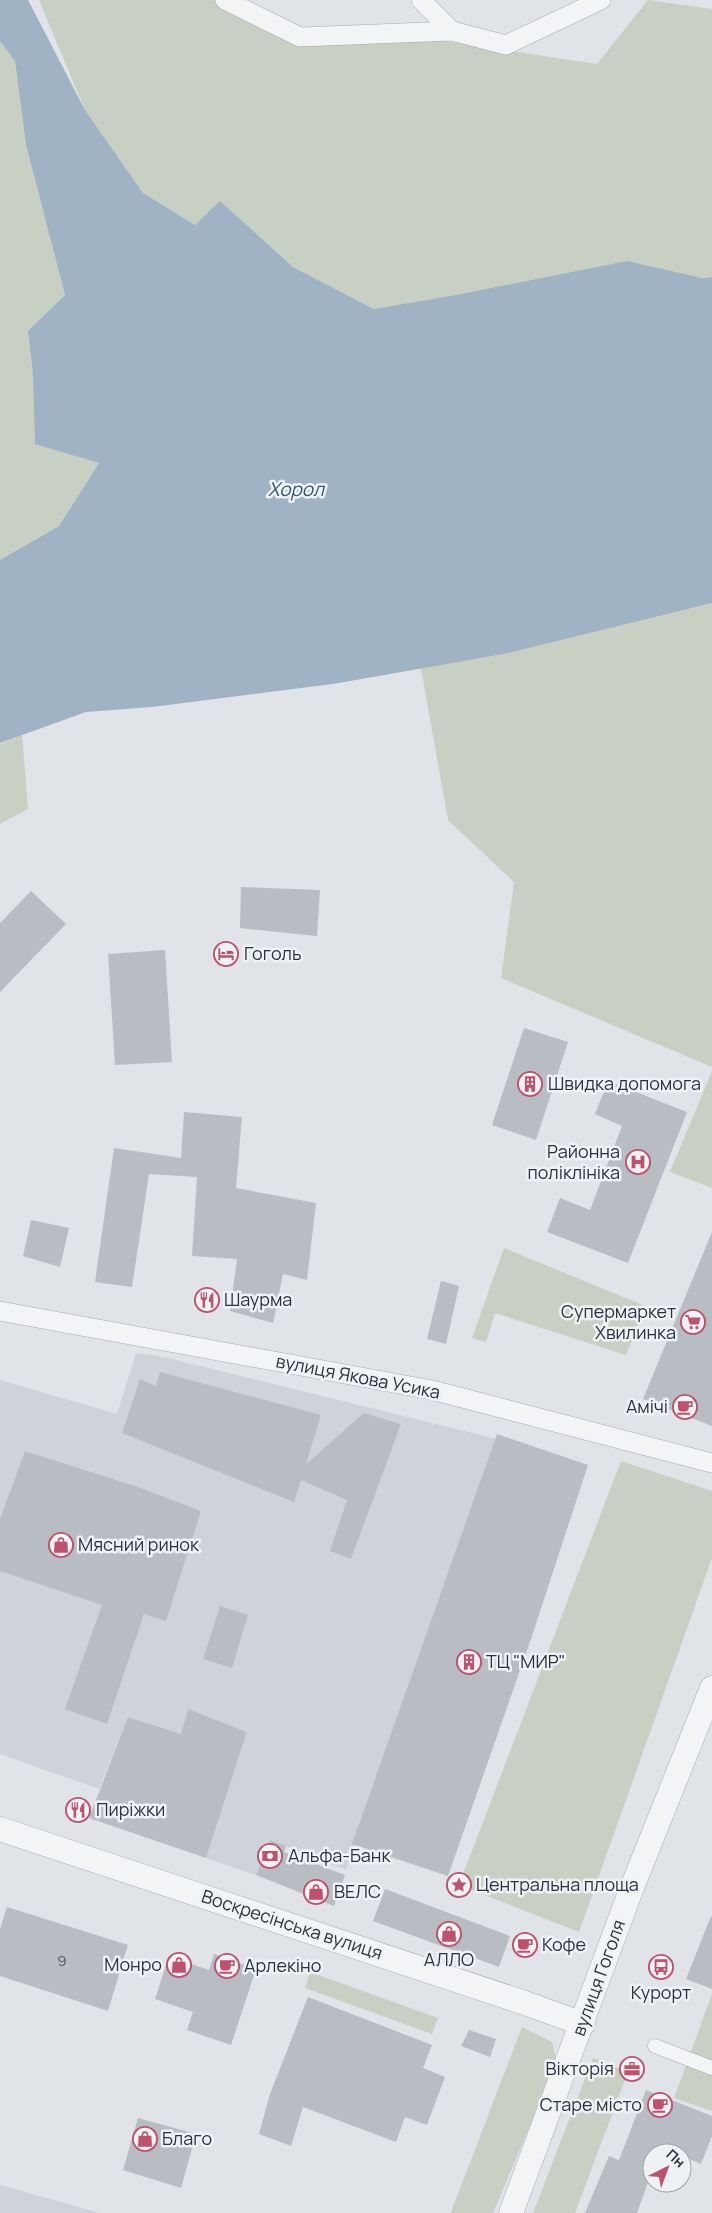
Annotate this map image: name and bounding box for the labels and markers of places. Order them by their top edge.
hotel icon: Гоголь [213,941,239,967]
place label: Гоголь [244,941,302,965]
building icon: Швидка допомога [517,1071,543,1097]
place label: Швидка допомога [548,1071,701,1095]
place label: Районна поліклініка [527,1139,620,1184]
hospital icon: Районна поліклініка [625,1149,651,1175]
restaurant icon: Шаурма [194,1287,220,1313]
place label: Шаурма [224,1287,292,1311]
place label: Супермаркет Хвилинка [561,1299,676,1344]
supermarket icon: Супермаркет Хвилинка [680,1309,706,1335]
place label: Амічі [626,1394,668,1418]
cafe icon: Амічі [672,1394,698,1420]
shop icon: Мясний ринок [48,1532,74,1558]
place label: Мясний ринок [78,1532,200,1556]
building icon: ТЦ "МИР" [456,1649,482,1675]
place label: ТЦ "МИР" [486,1649,566,1673]
restaurant icon: Пиріжки [65,1797,91,1823]
place label: Пиріжки [96,1797,165,1821]
bank icon: Альфа-Банк [257,1843,283,1869]
place label: Альфа-Банк [288,1843,391,1867]
place icon: Центральна площа [446,1872,472,1898]
place label: Центральна площа [476,1872,639,1896]
shop icon: ВЕЛС [303,1879,329,1905]
place label: ВЕЛС [334,1879,381,1903]
shop icon: АЛЛО [436,1921,462,1947]
cafe icon: Кофе [512,1932,538,1958]
place label: Кофе [542,1932,586,1956]
place label: АЛЛО [424,1947,474,1971]
place label: Монро [104,1952,162,1976]
shop icon: Монро [166,1952,192,1978]
cafe icon: Арлекіно [214,1953,240,1979]
place label: Арлекіно [244,1953,321,1977]
bus stop icon: Курорт [648,1954,674,1980]
place label: Курорт [631,1980,691,2004]
place label: Вікторія [545,2056,614,2080]
office icon: Вікторія [619,2056,645,2082]
place label: Старе місто [540,2092,642,2116]
cafe icon: Старе місто [647,2092,673,2118]
shop icon: Благо [132,2126,158,2152]
place label: Благо [162,2126,212,2150]

